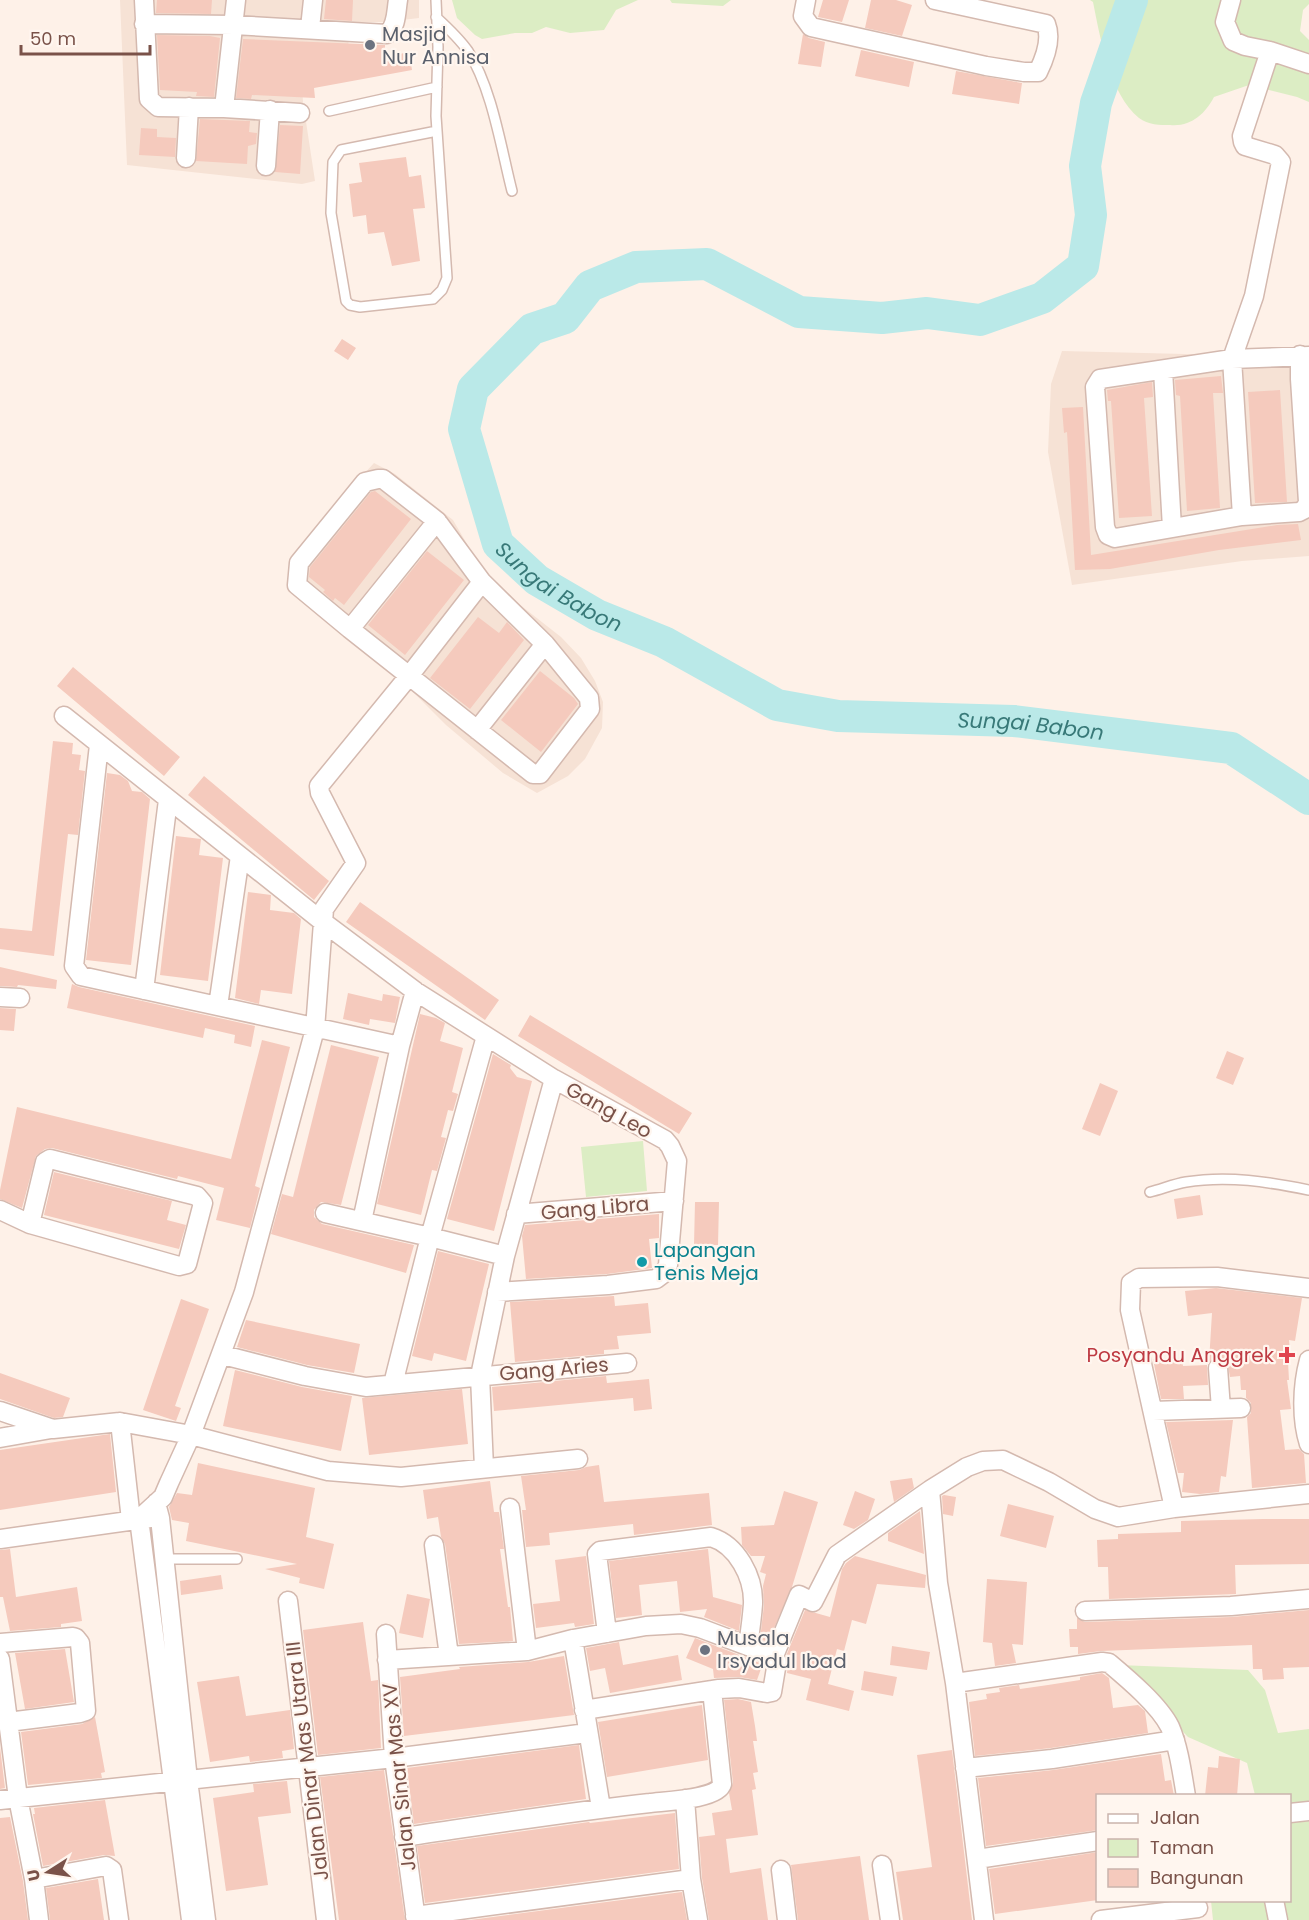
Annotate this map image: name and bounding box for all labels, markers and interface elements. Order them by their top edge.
scale bar [21,18,150,56]
place label: Masjid Nur Annisa [382,20,490,71]
text: 50 m [30,26,76,51]
marker: Masjid Nur Annisa [363,38,377,52]
water label: Sungai Babon [489,534,627,638]
water label: Sungai Babon [957,705,1106,747]
street label: Gang Leo [561,1075,657,1145]
street label: Gang Libra [540,1189,650,1227]
place label: Lapangan Tenis Meja [654,1236,759,1287]
marker: Lapangan Tenis Meja [635,1255,649,1269]
place label: Posyandu Anggrek [1086,1341,1275,1369]
marker: Posyandu Anggrek [1278,1346,1296,1364]
street label: Gang Aries [498,1350,610,1388]
place label: Musala Irsyadul Ibad [717,1624,847,1675]
street label: Jalan Dinar Mas Utara III [278,1640,336,1882]
marker: Musala Irsyadul Ibad [698,1643,712,1657]
street label: Jalan Sinar Mas XV [375,1681,423,1872]
legend [1096,1794,1291,1902]
text: Jalan [1150,1805,1200,1830]
text: Taman [1150,1835,1214,1860]
north arrow [18,1842,78,1902]
text: Bangunan [1150,1865,1244,1890]
text: U [21,1867,46,1883]

